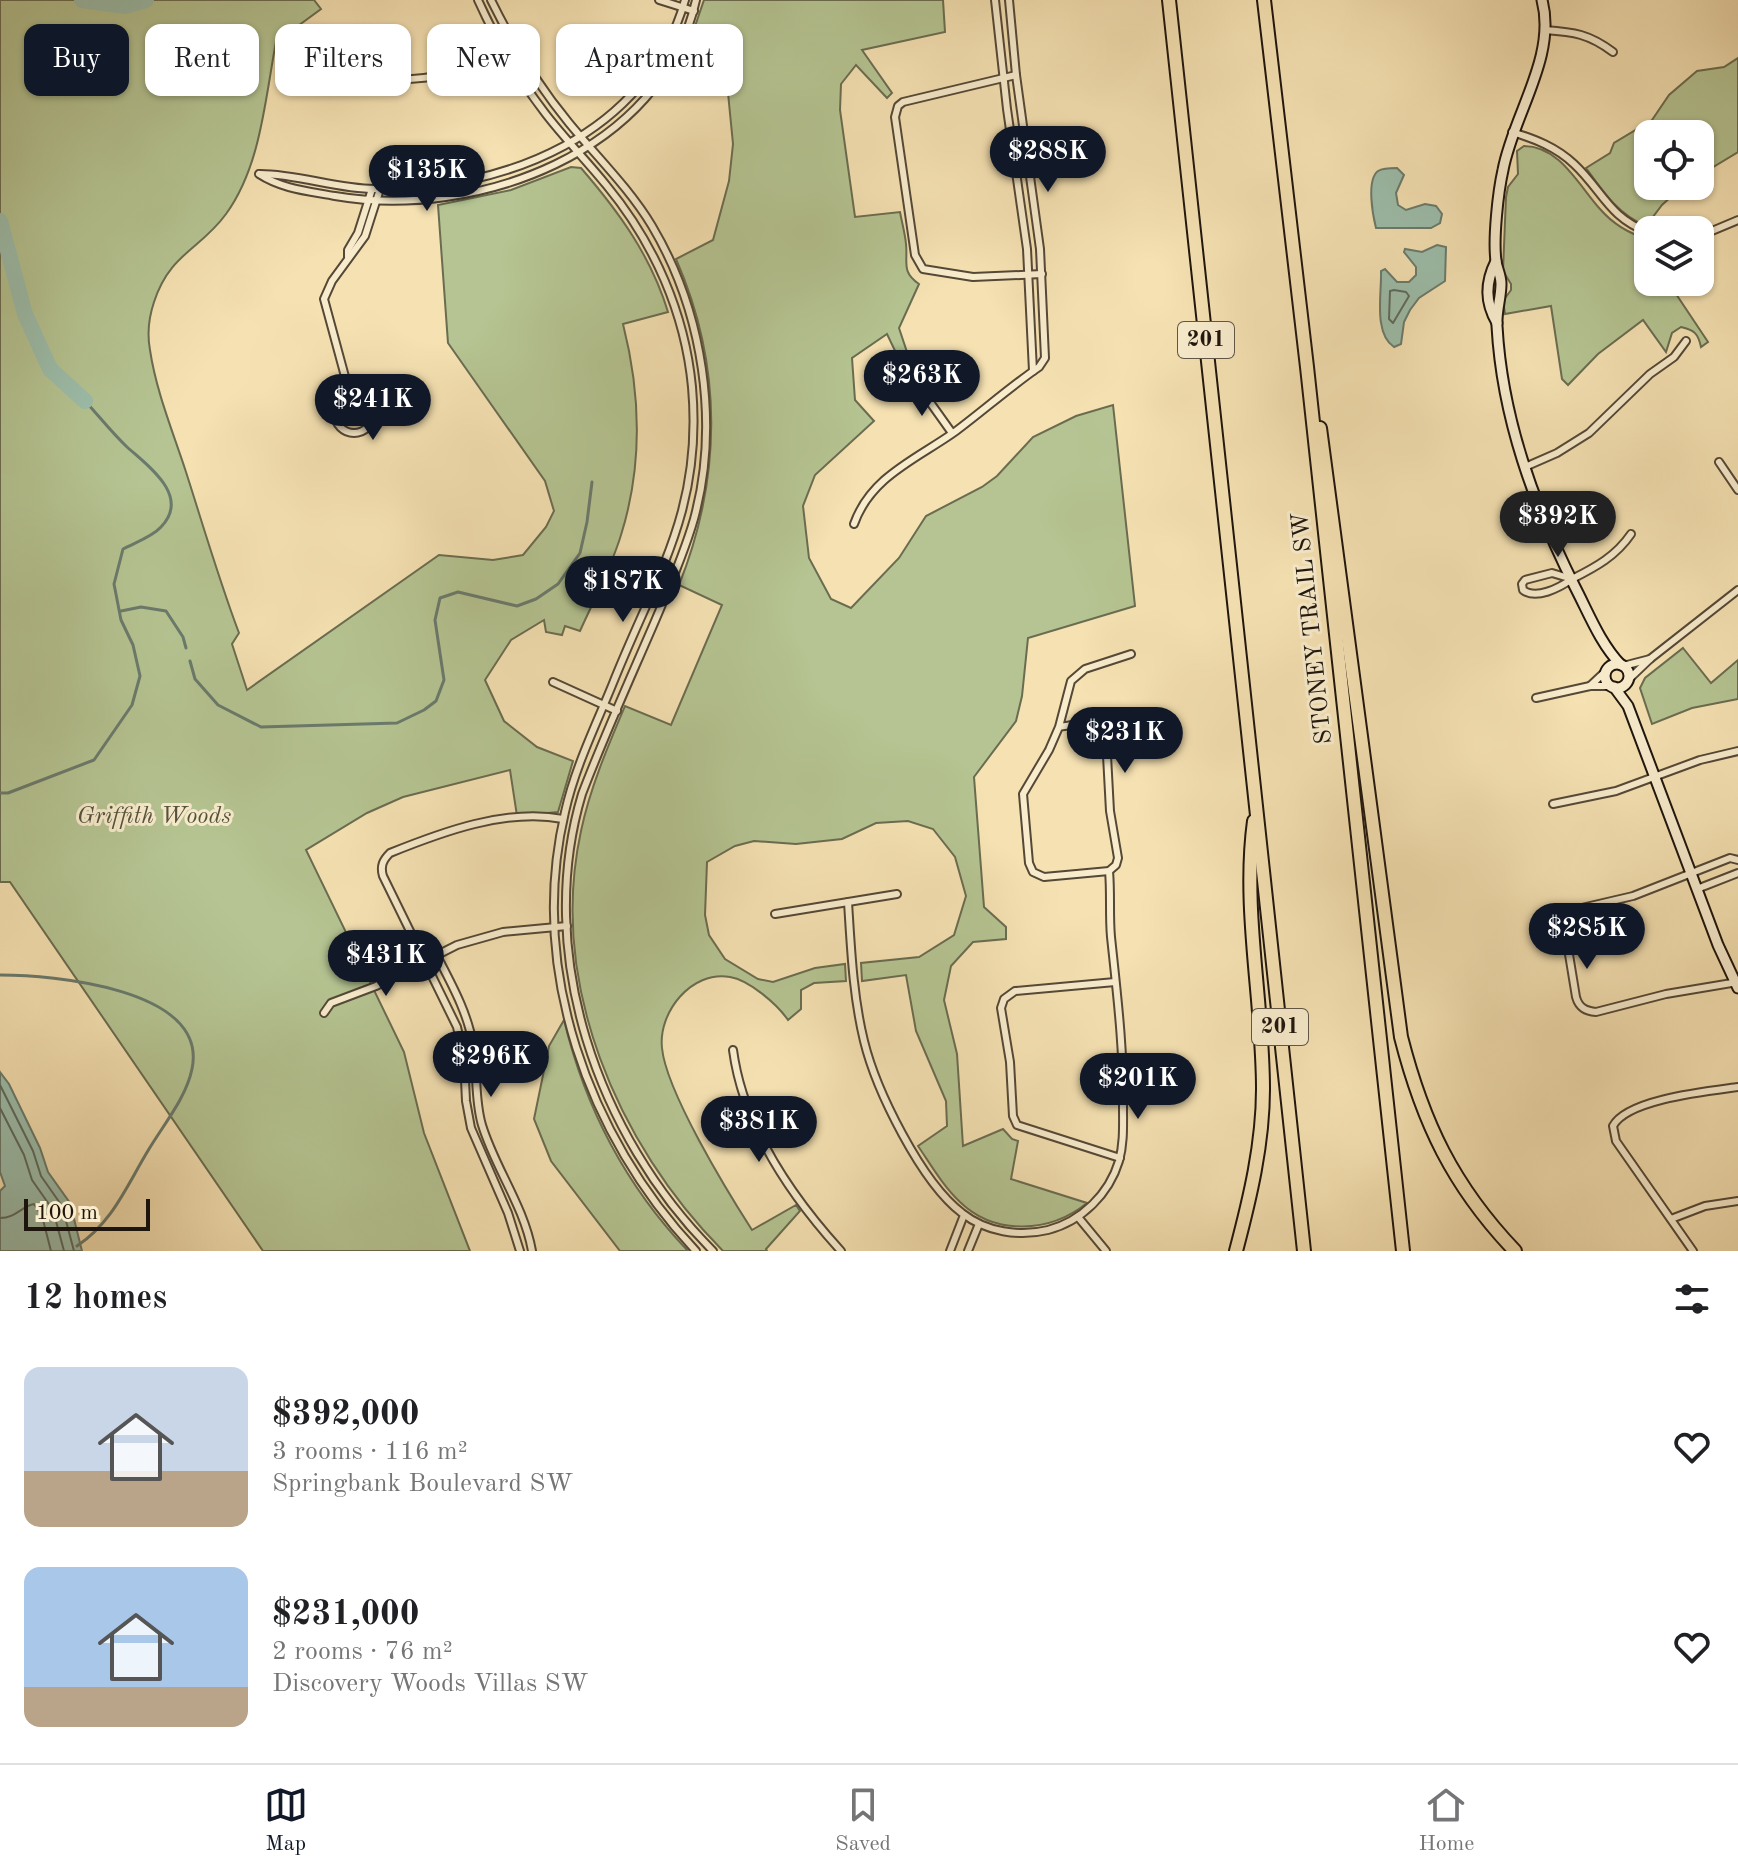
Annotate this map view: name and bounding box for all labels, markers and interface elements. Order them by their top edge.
chip: Buy [24,24,129,96]
chip: Rent [145,24,259,96]
chip: Filters [275,24,411,96]
chip: New [427,24,540,96]
chip: Apartment [556,24,743,96]
map controls [1634,120,1714,296]
button: locate [1634,120,1714,200]
pin: $288K [992,126,1104,194]
text: $288K [1008,139,1088,165]
pin: $135K [371,145,483,213]
text: $135K [387,158,467,184]
button: layers [1634,216,1714,296]
road number: 201 [1178,322,1234,358]
pin: $263K [866,350,978,418]
text: $263K [882,363,962,389]
pin: $241K [317,374,429,442]
text: $241K [333,387,413,413]
pin: $392K [1502,491,1614,559]
text: $392K [1518,504,1598,530]
street label: STONEY TRAIL SW [1289,510,1337,745]
pin: $187K [567,556,679,624]
text: $187K [583,569,663,595]
pin: $231K [1069,707,1181,775]
text: $231K [1085,720,1165,746]
park label: Griffith Woods [77,805,231,829]
pin: $285K [1531,903,1643,971]
text: $285K [1547,916,1627,942]
pin: $431K [330,930,442,998]
text: $431K [346,943,426,969]
road number: 201 [1252,1009,1308,1045]
pin: $296K [435,1031,547,1099]
text: $296K [451,1044,531,1070]
pin: $201K [1082,1053,1194,1121]
text: $201K [1098,1066,1178,1092]
pin: $381K [703,1096,815,1164]
text: $381K [719,1109,799,1135]
scale bar [24,1195,150,1231]
text: 100 m [36,1202,98,1224]
icon: filters [1670,1277,1714,1321]
text: 12 homes [24,1282,167,1316]
text: $392,000 [272,1398,420,1432]
icon: home [88,1399,184,1495]
icon: heart [1670,1425,1714,1469]
text: 3 rooms · 116 m² [272,1439,468,1465]
text: Springbank Boulevard SW [272,1471,573,1497]
text: $231,000 [272,1598,420,1632]
icon: home [88,1599,184,1695]
icon: heart [1670,1625,1714,1669]
text: 2 rooms · 76 m² [272,1639,453,1665]
text: Discovery Woods Villas SW [272,1671,588,1697]
tab: Map [264,1783,308,1858]
tab: Saved [835,1783,891,1858]
tab: Home [1418,1783,1474,1858]

